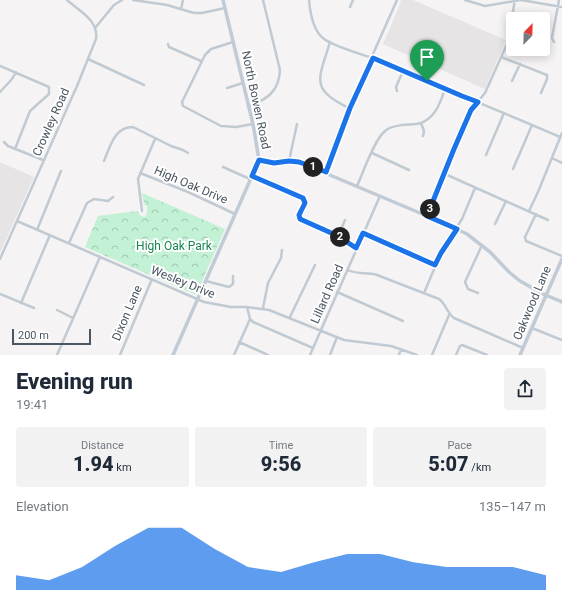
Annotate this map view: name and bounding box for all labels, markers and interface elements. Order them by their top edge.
north arrow [506,12,550,56]
map controls [506,12,550,56]
pin [410,40,444,81]
icon: arrive [416,46,438,68]
street label: North Bowen Road [239,50,273,150]
street label: Crowley Road [30,86,72,158]
pin: 1 [303,157,323,177]
text: 1 [310,160,316,173]
street label: High Oak Drive [152,163,230,207]
pin: 3 [420,199,440,219]
text: 3 [427,202,433,215]
pin: 2 [330,227,350,247]
text: 2 [337,230,343,243]
park label: High Oak Park [136,239,213,253]
street label: Lillard Road [308,262,346,326]
street label: Wesley Drive [149,263,217,301]
street label: Oakwood Lane [510,264,554,342]
street label: Dixon Lane [109,283,145,343]
scale bar [12,327,91,346]
text: 200 m [18,329,49,342]
button: share [504,368,546,410]
text: Evening run [16,369,133,394]
text: 19:41 [16,397,48,412]
text: Distance [81,439,124,452]
text: Time [269,439,293,452]
text: Pace [447,439,472,452]
text: 1.94 [73,452,114,476]
text: 9:56 [261,452,301,476]
text: 5:07 [428,452,469,476]
text: km [114,461,132,474]
text: /km [469,461,491,474]
text: Elevation [16,499,69,514]
text: 135–147 m [479,499,546,514]

